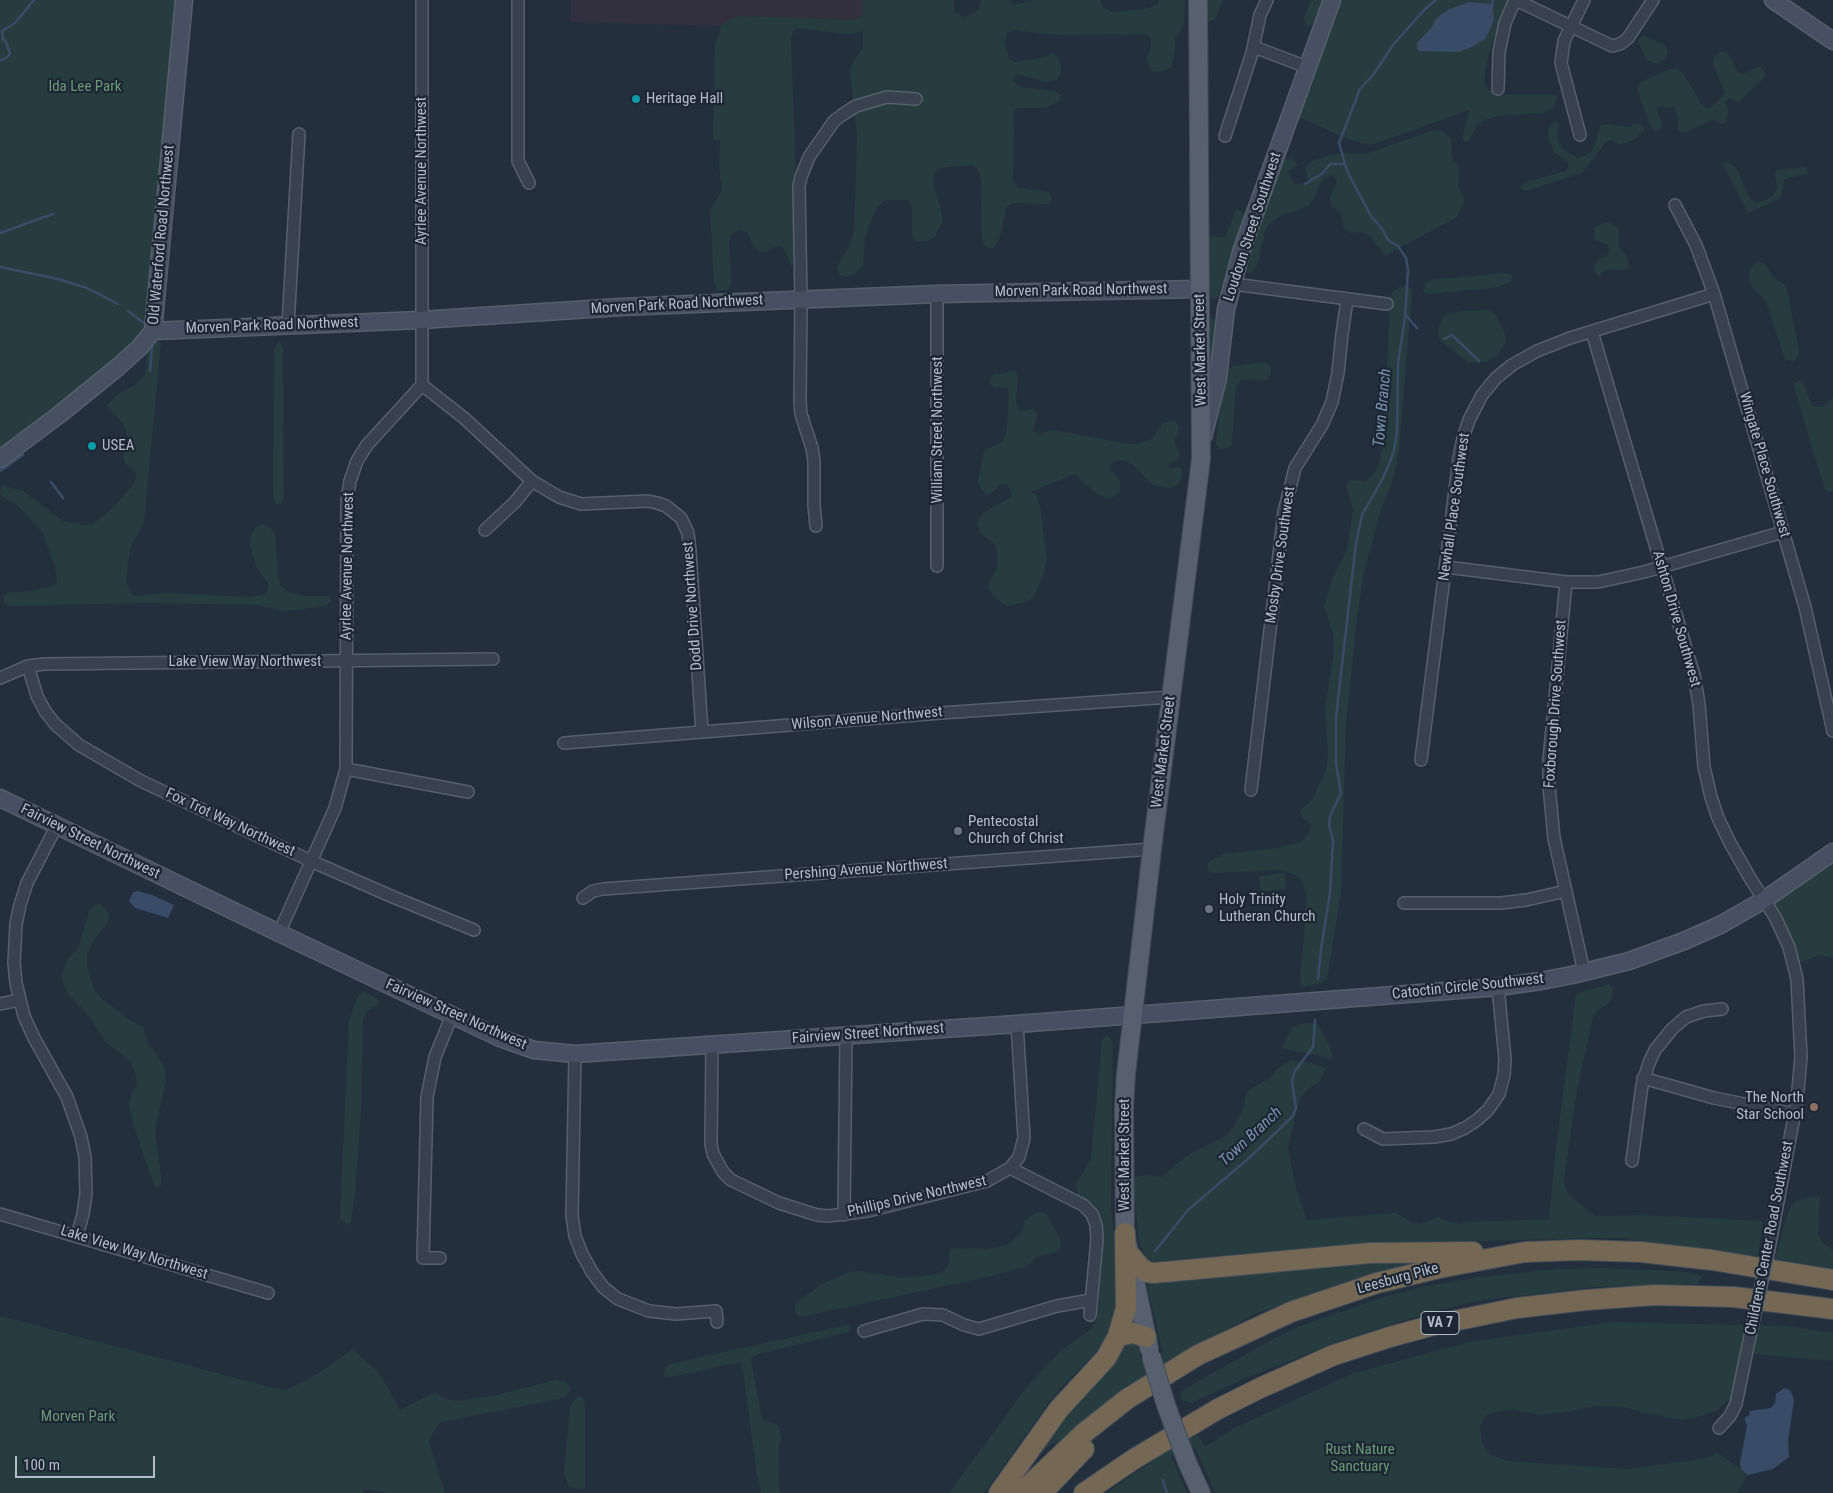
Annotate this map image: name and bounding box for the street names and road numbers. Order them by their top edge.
street label: Ayrlee Avenue Northwest [413,97,431,245]
street label: Old Waterford Road Northwest [145,144,179,326]
street label: Loudoun Street Southwest [1220,150,1286,304]
street label: Morven Park Road Northwest [994,280,1168,302]
street label: Morven Park Road Northwest [590,291,764,319]
street label: West Market Street [1191,293,1211,407]
street label: Morven Park Road Northwest [185,314,359,338]
street label: William Street Northwest [929,356,947,504]
street label: Wingate Place Southwest [1735,390,1793,540]
street label: Newhall Place Southwest [1436,432,1474,582]
street label: Mosby Drive Southwest [1262,485,1300,625]
street label: Ayrlee Avenue Northwest [338,492,358,640]
street label: Dodd Drive Northwest [680,541,706,671]
street label: Ashton Drive Southwest [1648,549,1704,689]
street label: Foxborough Drive Southwest [1541,619,1571,789]
street label: Lake View Way Northwest [169,653,321,671]
street label: West Market Street [1148,695,1180,809]
street label: Wilson Avenue Northwest [791,703,943,735]
street label: Fox Trot Way Northwest [162,785,298,861]
street label: Fairview Street Northwest [18,800,162,884]
street label: Pershing Avenue Northwest [784,855,948,885]
street label: Catoctin Circle Southwest [1391,970,1545,1004]
street label: Fairview Street Northwest [383,976,529,1054]
street label: Fairview Street Northwest [791,1020,945,1048]
street label: West Market Street [1116,1099,1134,1211]
street label: Childrens Center Road Southwest [1742,1139,1798,1337]
street label: Phillips Drive Northwest [846,1172,988,1222]
street label: Lake View Way Northwest [58,1222,210,1284]
street label: Leesburg Pike [1355,1260,1441,1298]
road number: VA 7 [1421,1312,1459,1335]

